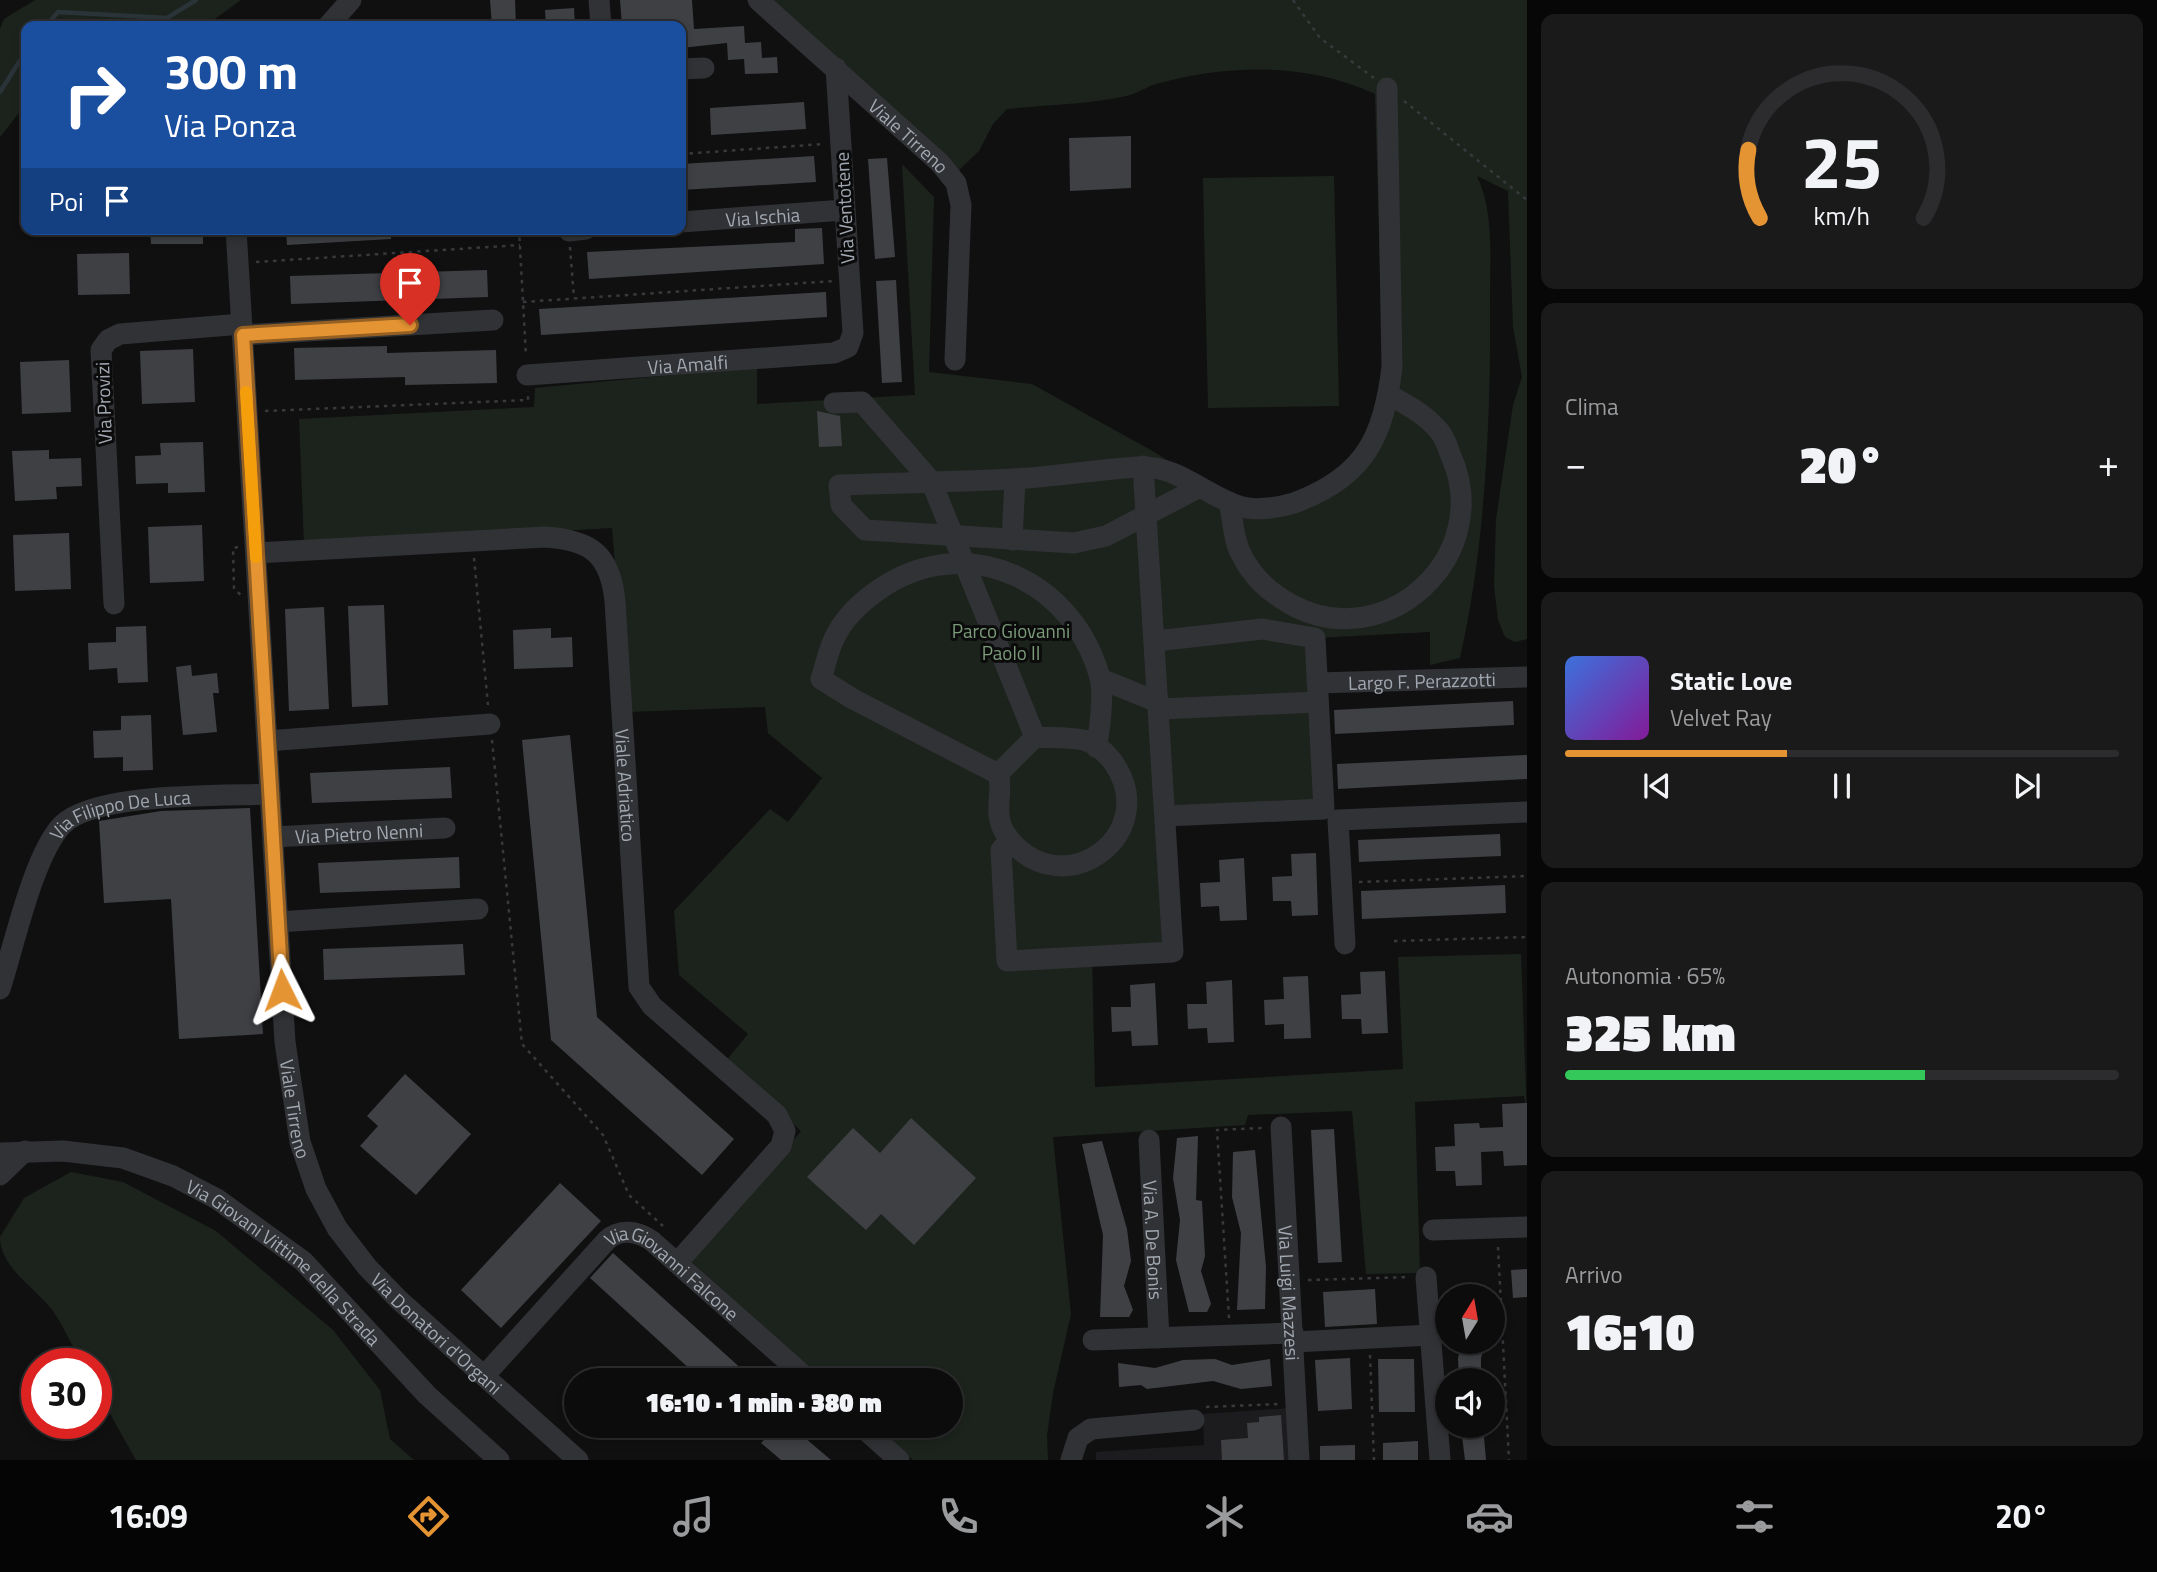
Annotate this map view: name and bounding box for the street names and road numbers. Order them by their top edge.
street label: Viale Tirreno [862,91,957,179]
street label: Via Ventotene [827,151,861,265]
street label: Via Ischia [724,199,802,233]
street label: Via Amalfi [646,346,729,381]
street label: Via Provizi [87,361,119,445]
street label: Largo F. Perazzotti [1348,663,1496,697]
street label: Viale Adriatico [608,728,644,843]
street label: Via Filippo De Luca [41,782,192,845]
street label: Via Pietro Nenni [294,815,424,850]
street label: Viale Tirreno [273,1057,319,1162]
street label: Via Giovani Vittime della Strada [181,1171,389,1352]
street label: Via A. De Bonis [1137,1179,1172,1300]
street label: Via Giovanni Falcone [597,1217,746,1327]
street label: Via Luigi Mazzesi [1272,1224,1308,1361]
street label: Via Donatori d'Organi [365,1265,509,1401]

